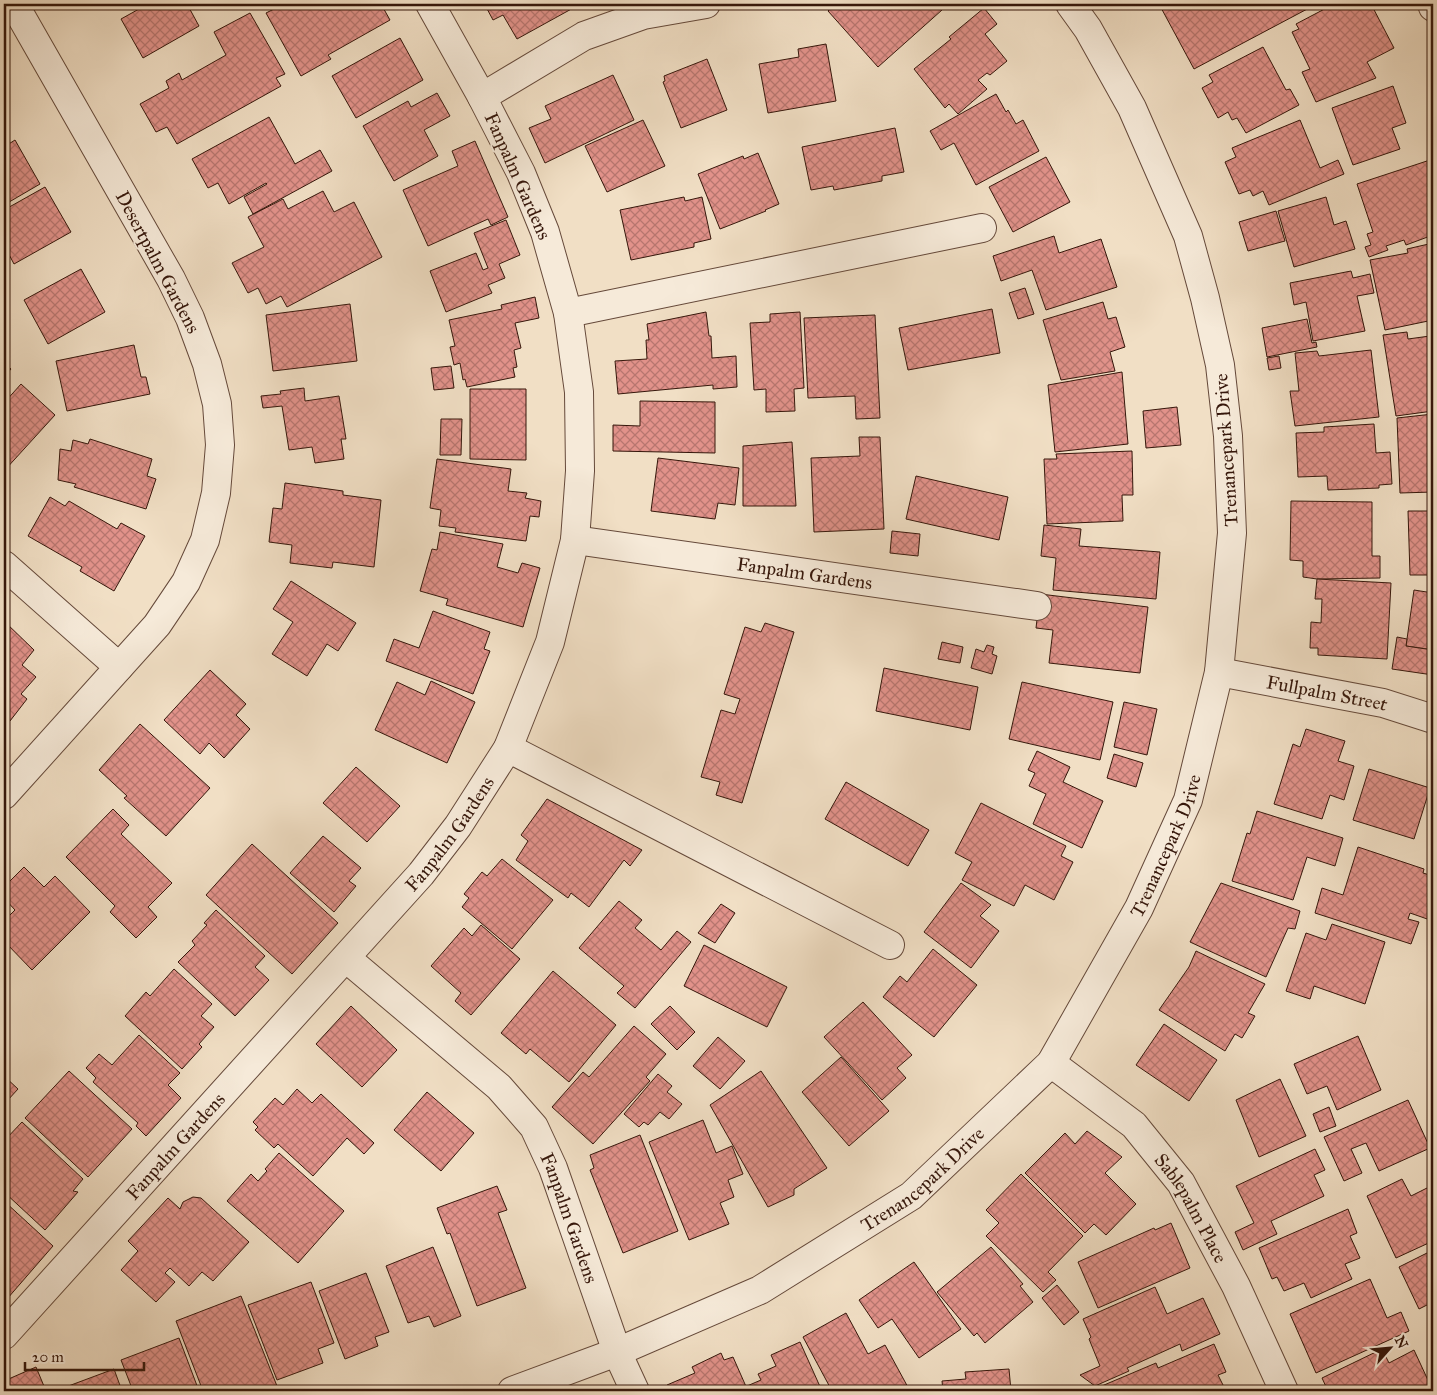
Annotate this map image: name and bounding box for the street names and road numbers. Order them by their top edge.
street label: Fanpalm Gardens [480,109,556,243]
street label: Desertpalm Gardens [111,187,205,337]
street label: Trenancepark Drive [1209,373,1243,527]
street label: Fanpalm Gardens [735,552,874,594]
street label: Fullpalm Street [1265,670,1391,715]
street label: Fanpalm Gardens [400,772,499,896]
street label: Trenancepark Drive [1125,772,1205,921]
street label: Fanpalm Gardens [121,1087,229,1204]
street label: Trenancepark Drive [856,1122,989,1236]
street label: Sablepalm Place [1150,1148,1233,1267]
street label: Fanpalm Gardens [536,1149,604,1286]

